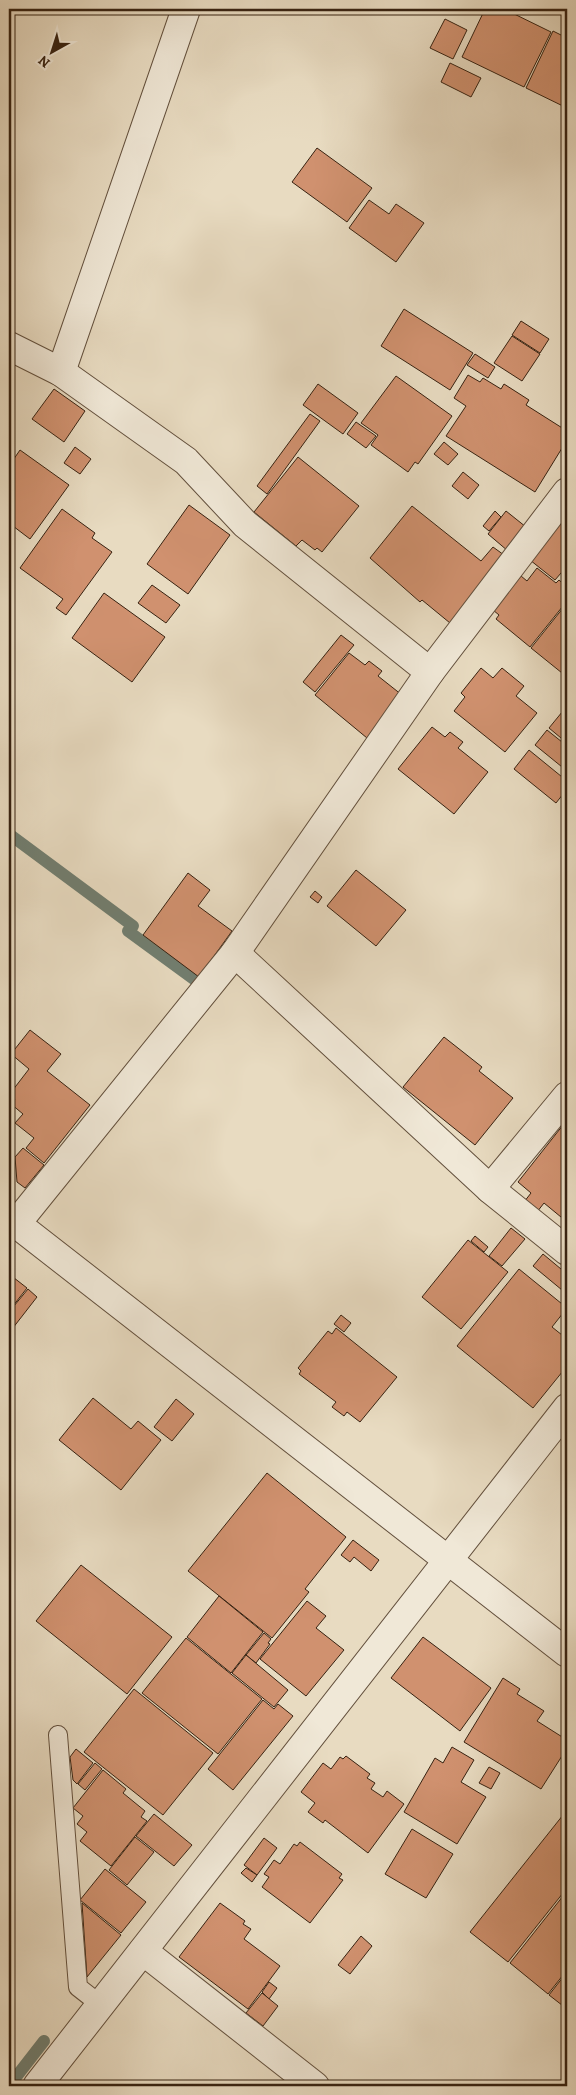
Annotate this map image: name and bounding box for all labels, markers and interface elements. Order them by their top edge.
north arrow [28,28,78,78]
text: N [34,51,54,72]

